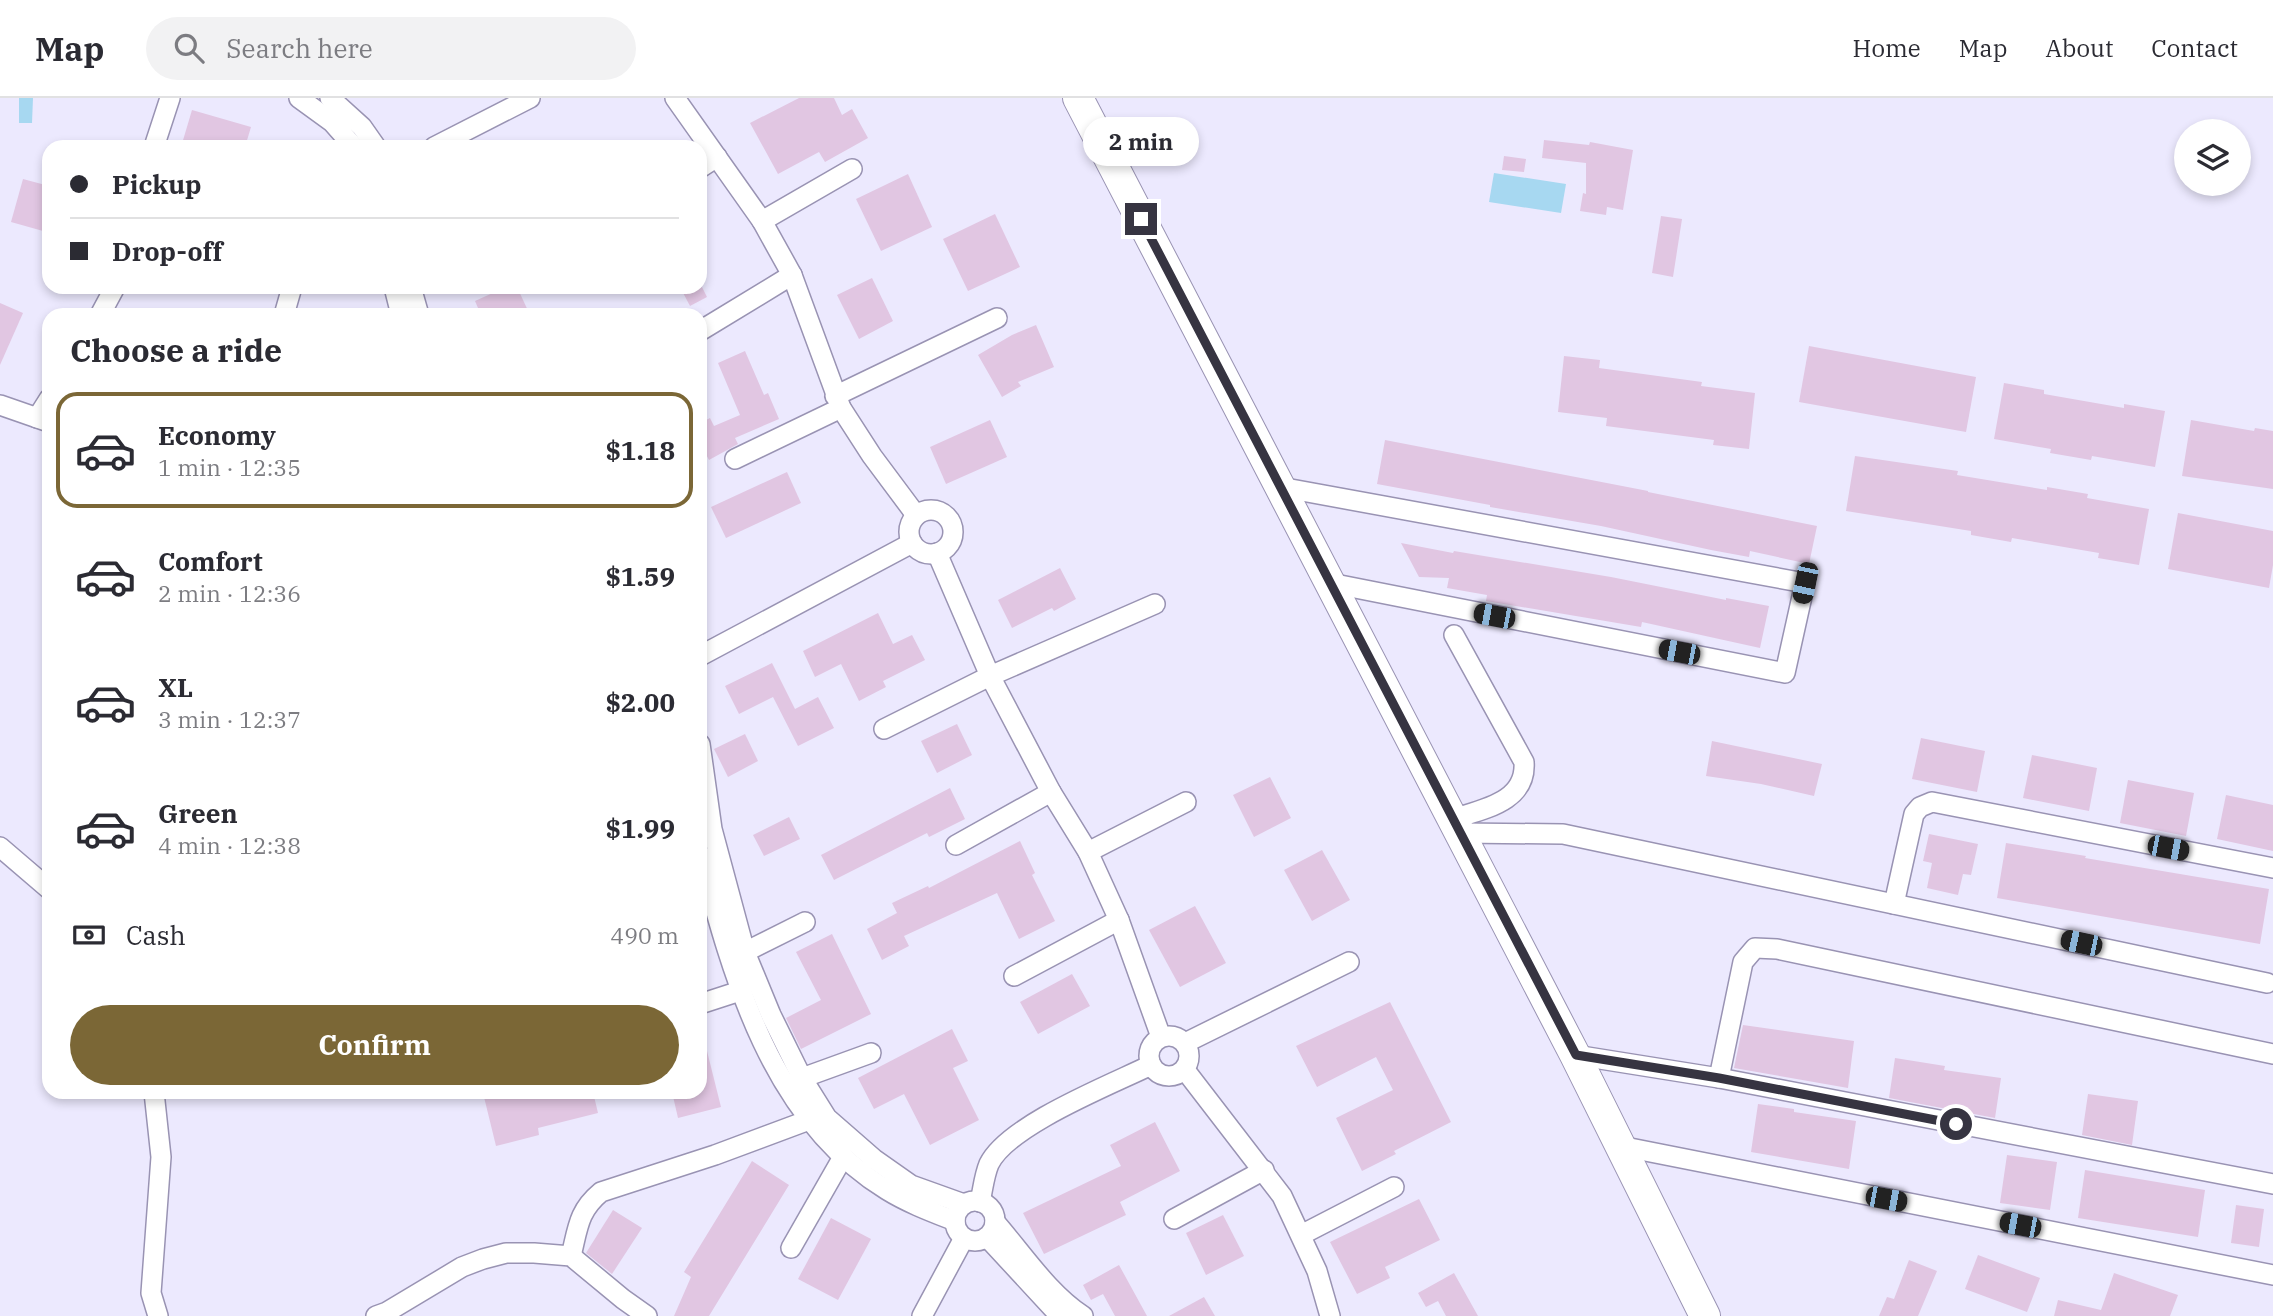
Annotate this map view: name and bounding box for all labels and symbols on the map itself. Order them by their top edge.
callout: 2 min [1083,117,1199,166]
route end [1125,203,1157,235]
car [1791,560,1820,606]
car [1472,602,1517,630]
car [1657,638,1702,666]
car [2146,834,2191,862]
car [2059,928,2104,958]
route start [1940,1108,1972,1140]
car [1864,1185,1909,1213]
car [1998,1211,2043,1239]

